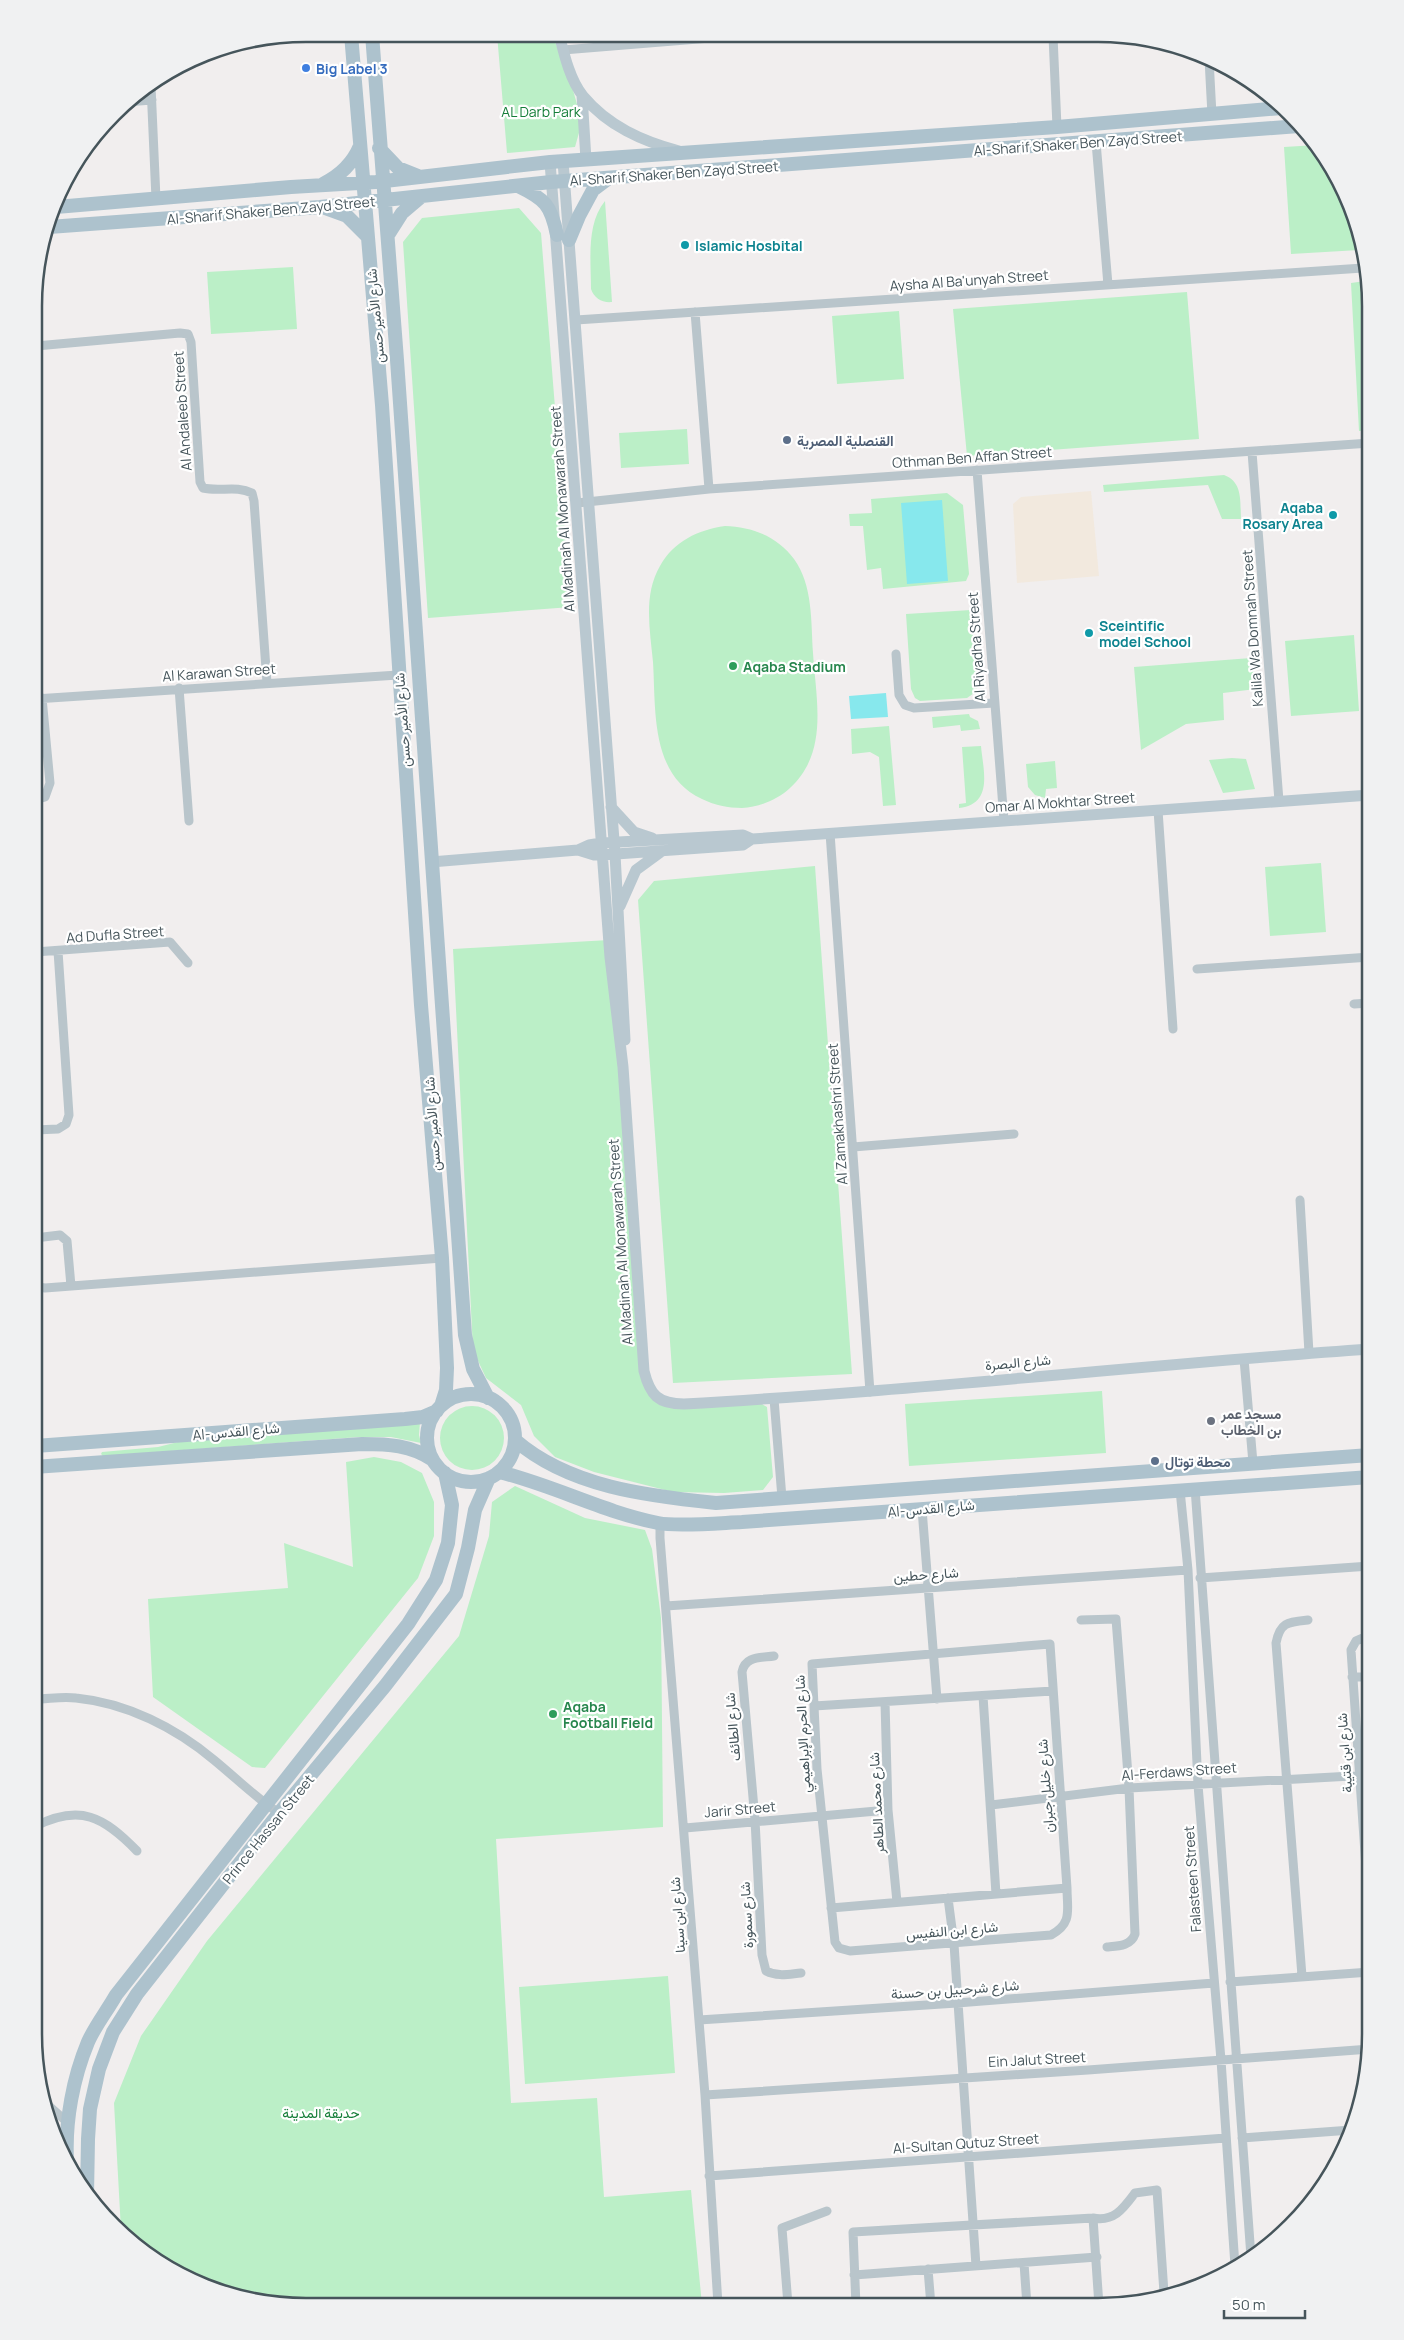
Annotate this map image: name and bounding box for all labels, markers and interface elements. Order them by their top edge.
place label: Big Label 3 [316,59,388,78]
marker: Big Label 3 [300,62,312,74]
park label: AL Darb Park [501,102,582,121]
street label: Al-Sharif Shaker Ben Zayd Street [973,126,1183,160]
street label: Al-Sharif Shaker Ben Zayd Street [569,156,779,190]
street label: Al-Sharif Shaker Ben Zayd Street [166,191,376,229]
place label: Islamic Hosbital [695,236,803,255]
marker: Islamic Hosbital [679,239,691,251]
street label: Aysha Al Ba'unyah Street [889,265,1049,295]
street label: شارع الأمير حسن [361,268,391,364]
street label: Al Andaleeb Street [168,350,196,472]
street label: Al Madinah Al Monawarah Street [545,405,579,613]
place label: القنصلية المصرية [797,431,894,450]
marker: القنصلية المصرية [781,434,793,446]
street label: Othman Ben Affan Street [891,442,1053,472]
place label: Aqaba Rosary Area [1242,498,1323,533]
marker: Aqaba Rosary Area [1327,509,1339,521]
street label: Kalila Wa Domnah Street [1237,548,1267,707]
street label: Al Riyadha Street [963,591,989,703]
place label: Sceintific model School [1099,616,1191,651]
marker: Sceintific model School [1083,627,1095,639]
place label: Aqaba Stadium [743,657,846,676]
street label: Al Karawan Street [162,659,277,685]
marker: Aqaba Stadium [727,660,739,672]
street label: شارع الأمير حسن [389,672,417,768]
street label: Omar Al Mokhtar Street [984,787,1136,817]
street label: Ad Dufla Street [65,921,165,947]
street label: Al Zamakhashri Street [823,1042,851,1185]
street label: شارع الأمير حسن [419,1076,447,1172]
street label: Al Madinah Al Monawarah Street [603,1138,637,1346]
street label: شارع البصرة [984,1350,1052,1376]
place label: مسجد عمر بن الخطاب [1220,1404,1282,1439]
marker: مسجد عمر بن الخطاب [1205,1415,1217,1427]
street label: Al-شارع القدس [192,1418,280,1446]
place label: محطة توتال [1165,1452,1231,1471]
marker: محطة توتال [1149,1455,1161,1467]
street label: Al-شارع القدس [887,1495,975,1523]
street label: شارع حطين [893,1562,959,1588]
street label: شارع الحرم الإبراهيمي [789,1674,818,1794]
street label: شارع الطائف [720,1692,746,1762]
place label: Aqaba Football Field [563,1697,653,1732]
marker: Aqaba Football Field [547,1708,559,1720]
street label: شارع ابن قتيبة [1332,1712,1358,1793]
street label: شارع خليل جبران [1032,1738,1060,1834]
street label: شارع محمد الطاهر [864,1752,890,1855]
street label: Al-Ferdaws Street [1121,1757,1238,1785]
street label: Prince Hassan Street [218,1770,318,1888]
street label: Jarir Street [704,1796,777,1822]
street label: Falasteen Street [1179,1825,1205,1933]
street label: شارع ابن سينا [665,1876,691,1953]
street label: شارع سمورة [735,1881,759,1949]
street label: شارع ابن النفيس [905,1917,999,1945]
street label: شارع شرحبيل بن حسنة [890,1975,1020,2005]
street label: Ein Jalut Street [988,2047,1087,2071]
park label: حديقة المدينة [282,2103,360,2122]
street label: Al-Sultan Qutuz Street [892,2128,1040,2158]
scale bar [1224,2288,1305,2320]
text: 50 m [1232,2294,1266,2315]

